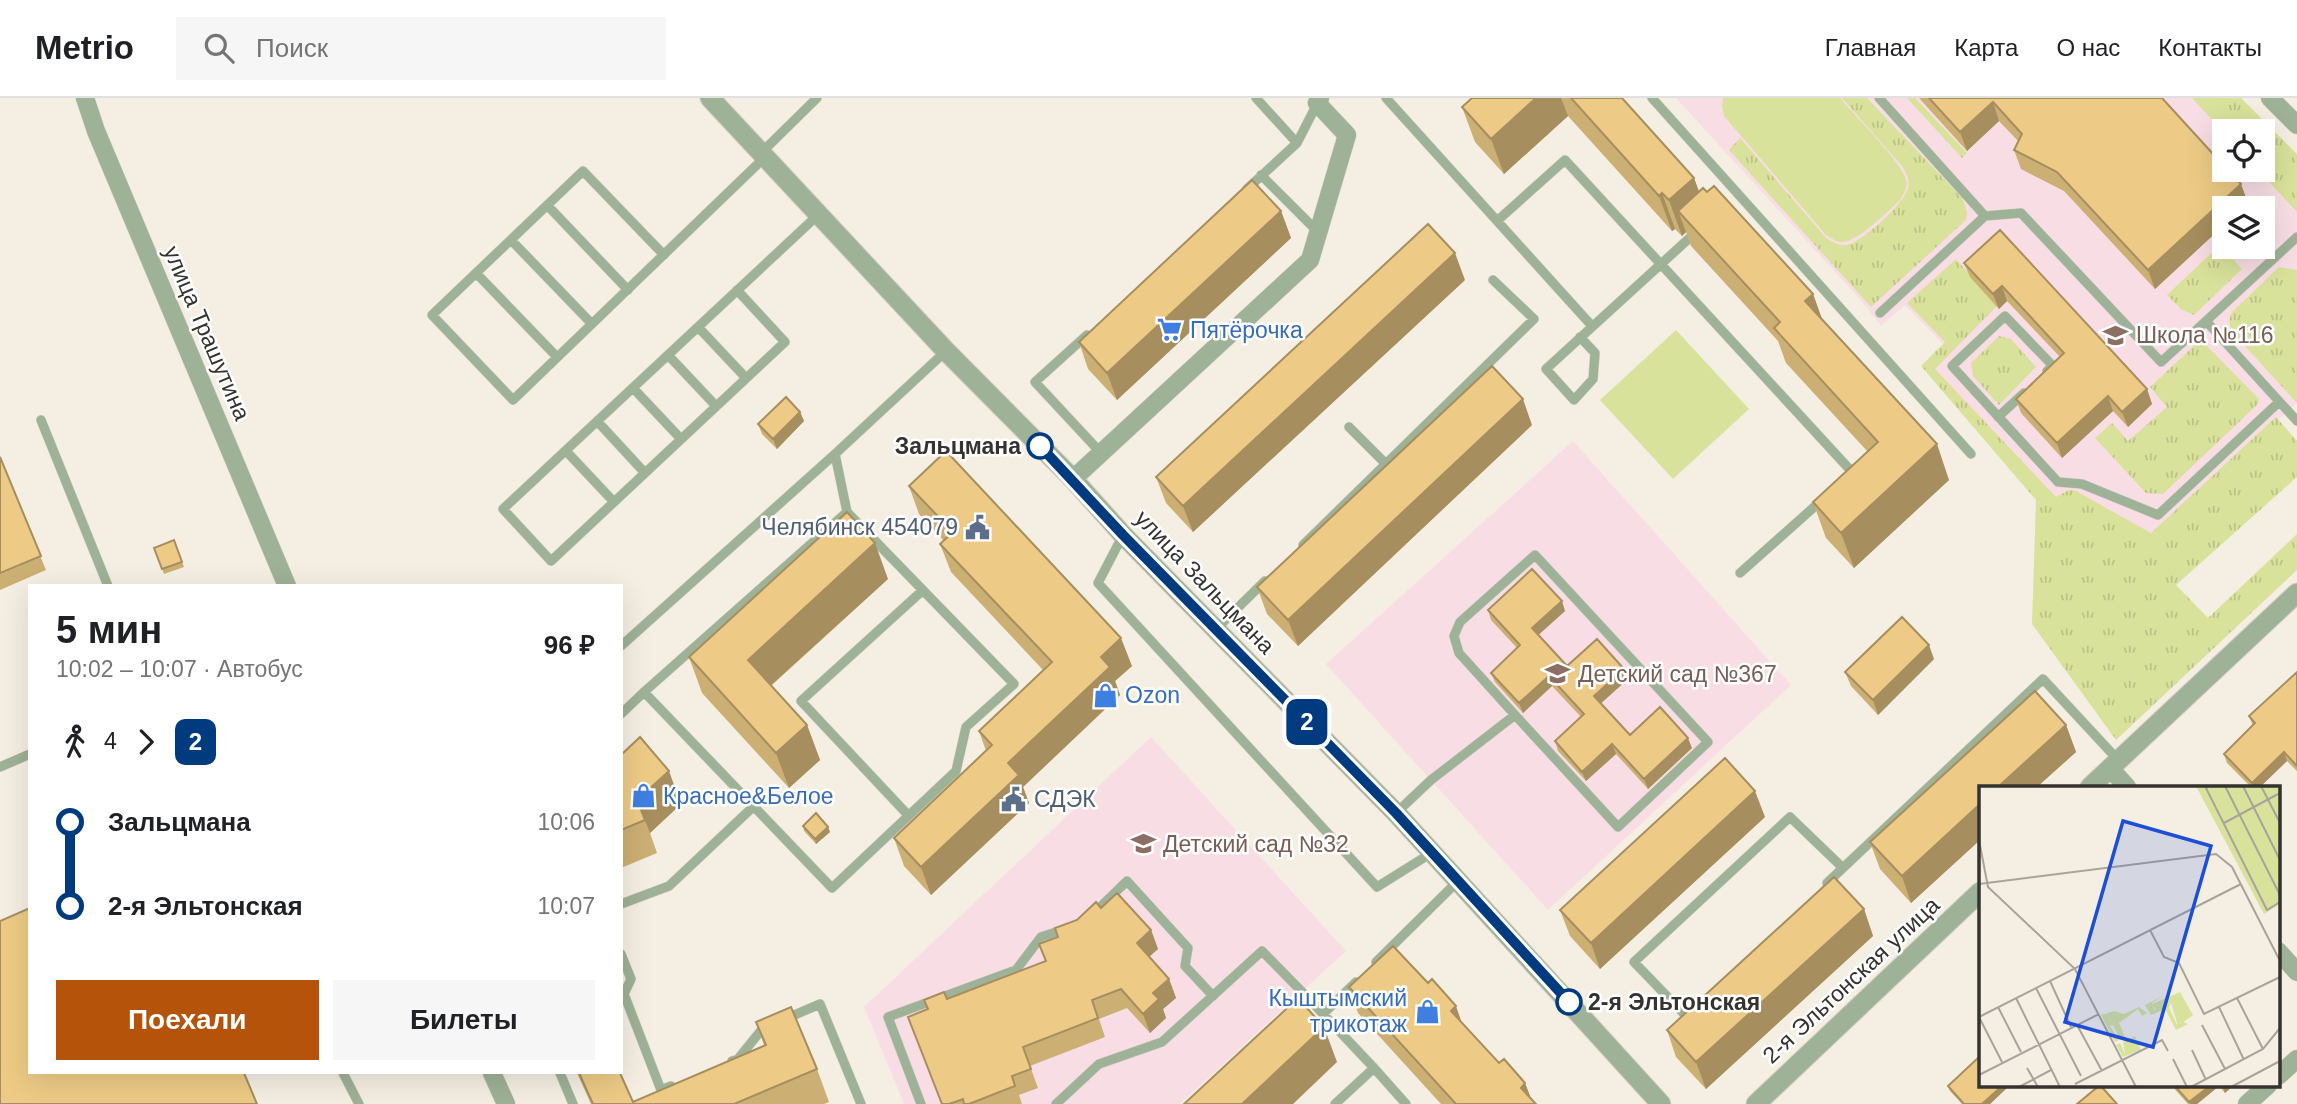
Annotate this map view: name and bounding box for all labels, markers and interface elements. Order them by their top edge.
search box [176,17,666,80]
text: Metrio [35,29,134,66]
icon: search [200,29,238,67]
text: Поиск [256,33,328,63]
text: Главная [1825,34,1916,61]
text: Карта [1954,34,2018,61]
text: О нас [2056,34,2120,61]
text: Контакты [2158,34,2262,61]
map controls [2212,119,2275,259]
button: locate [2212,119,2275,182]
button: layers [2212,196,2275,259]
street label: улица Трашутина [159,242,256,424]
supermarket icon: Пятёрочка [1156,316,1184,344]
place label: Пятёрочка [1190,317,1303,343]
school or university icon: Школа №116 [2102,321,2130,349]
place label: Школа №116 [2136,322,2274,348]
place label: Зальцмана [895,433,1021,459]
marker: Зальцмана [1027,433,1053,459]
street label: улица Зальцмана [1130,505,1280,659]
public building icon: Челябинск 454079 [964,513,992,541]
place label: Челябинск 454079 [761,514,958,540]
text: 5 мин [56,609,162,651]
text: 96 ₽ [544,630,595,660]
text: 10:02 – 10:07 · Автобус [56,656,303,682]
school or university icon: Детский сад №367 [1544,660,1572,688]
place label: Детский сад №367 [1578,661,1777,687]
shop icon: Ozon [1091,681,1119,709]
place label: Ozon [1125,682,1180,708]
line badge: 2 [1284,699,1330,745]
text: 2 [1300,708,1314,735]
icon: walk [56,723,94,761]
icon: forward [127,723,165,761]
text: 4 [104,728,117,754]
text: 2 [189,728,202,755]
shop icon: Красное&Белое [629,782,657,810]
place label: Красное&Белое [663,783,834,809]
public building icon: СДЭК [1000,785,1028,813]
place label: СДЭК [1034,786,1096,812]
inset map [1979,786,2280,1086]
text: Зальцмана [108,807,251,837]
text: 10:06 [537,809,595,835]
school or university icon: Детский сад №32 [1129,830,1157,858]
place label: Детский сад №32 [1163,831,1349,857]
text: 2-я Эльтонская [108,891,303,921]
street label: 2-я Эльтонская улица [1758,891,1945,1068]
text: 10:07 [537,893,595,919]
button: Поехали [56,980,319,1060]
button: Билеты [333,980,595,1060]
place label: Кыштымский трикотаж [1268,985,1408,1037]
marker: 2-я Эльтонская [1556,989,1582,1015]
place label: 2-я Эльтонская [1588,989,1760,1015]
shop icon: Кыштымский трикотаж [1413,997,1441,1025]

